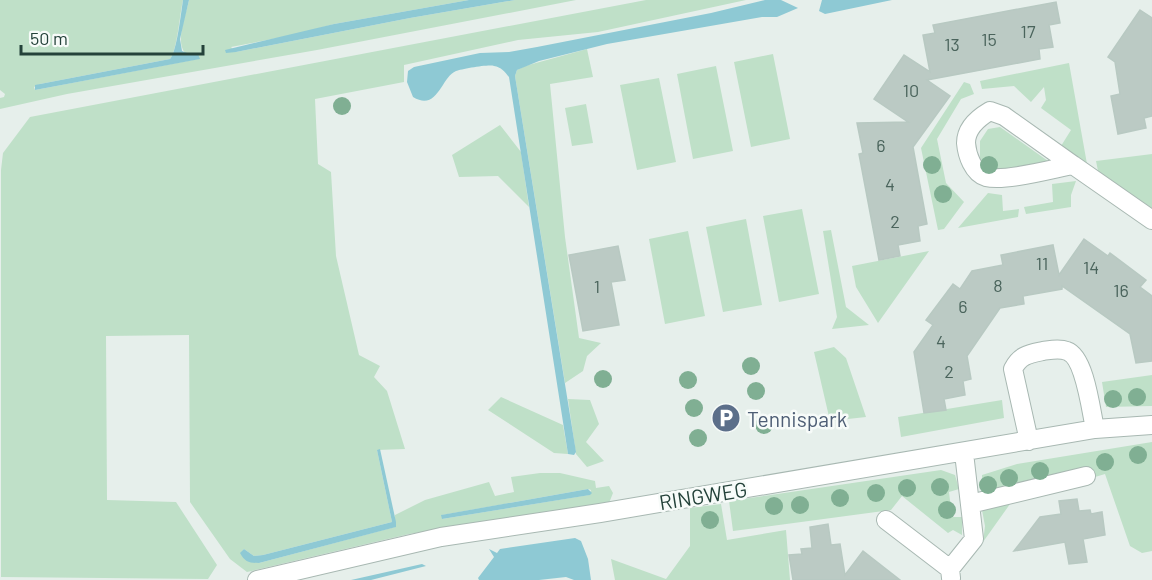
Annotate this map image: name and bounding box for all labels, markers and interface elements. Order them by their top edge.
scale bar [21,18,202,56]
house number: 17 [1021,20,1036,42]
text: 50 m [30,27,68,49]
house number: 15 [981,28,997,50]
house number: 13 [944,33,960,55]
house number: 10 [903,79,919,101]
house number: 6 [876,134,886,156]
house number: 4 [885,173,895,195]
house number: 2 [890,210,900,232]
house number: 11 [1036,252,1048,274]
house number: 14 [1083,256,1099,278]
house number: 8 [993,274,1003,296]
house number: 1 [594,275,600,297]
house number: 16 [1113,279,1129,301]
house number: 6 [958,295,968,317]
house number: 4 [936,330,946,352]
house number: 2 [944,360,954,382]
parking icon: Tennispark [710,402,742,434]
place label: Tennispark [747,406,847,431]
street label: RINGWEG [657,476,749,514]

